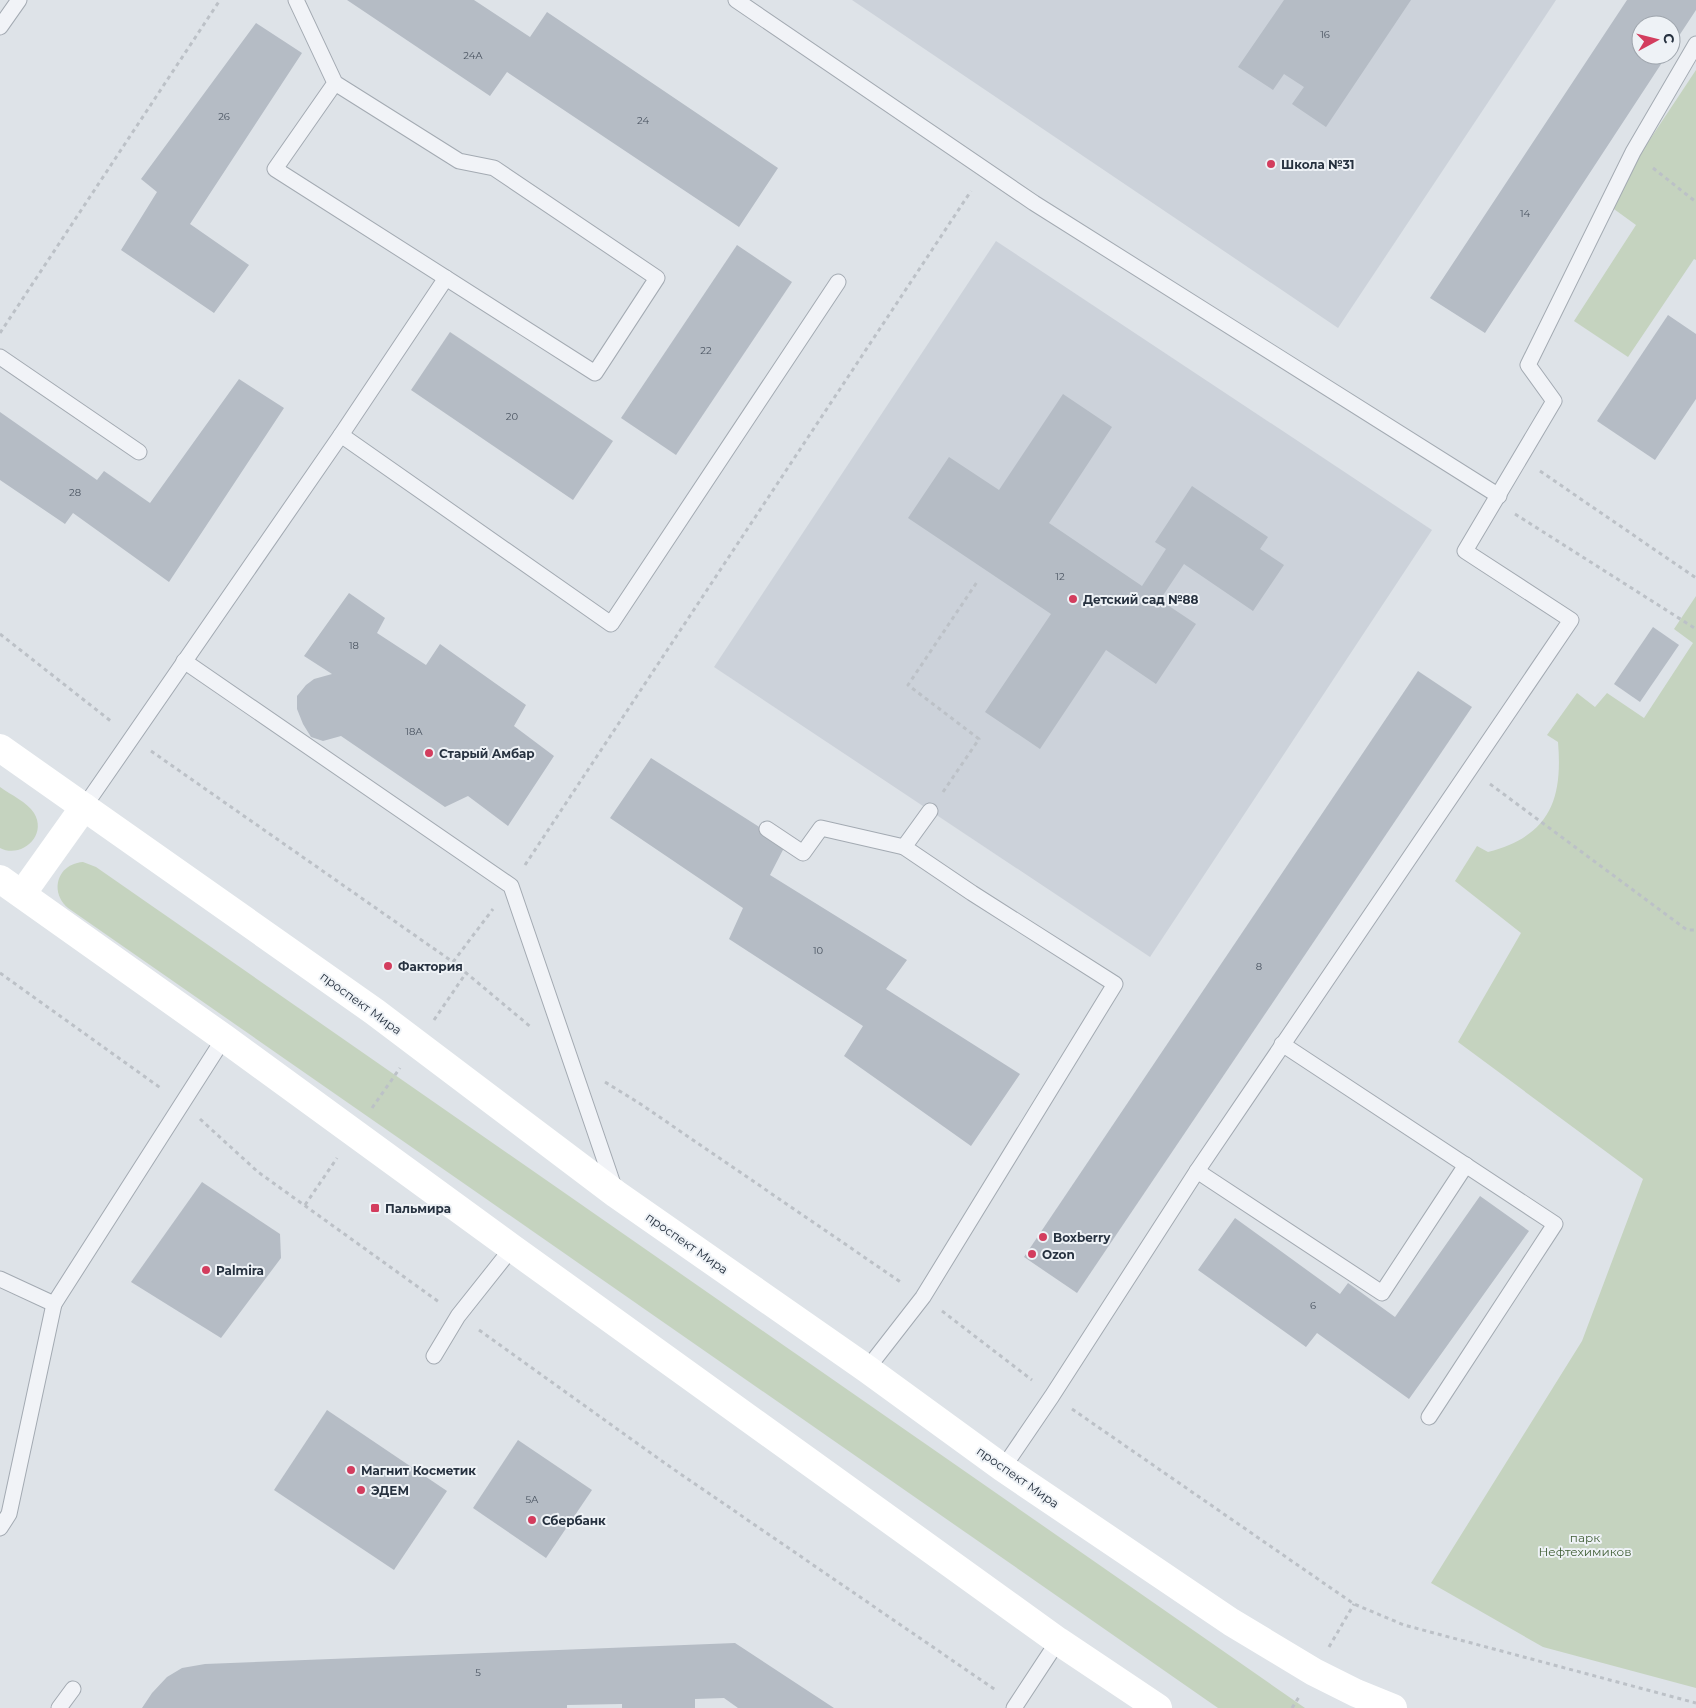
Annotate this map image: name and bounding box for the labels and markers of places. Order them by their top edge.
place label: Школа №31 [1281,157,1354,172]
marker: Школа №31 [1265,158,1277,170]
place label: Детский сад №88 [1083,592,1198,607]
marker: Детский сад №88 [1067,593,1079,605]
place label: Старый Амбар [439,746,535,761]
marker: Старый Амбар [423,747,435,759]
place label: Фактория [398,959,463,974]
marker: Фактория [382,960,394,972]
place label: Пальмира [385,1201,451,1216]
marker: Пальмира [369,1202,381,1214]
place label: Boxberry [1053,1230,1111,1245]
marker: Boxberry [1037,1231,1049,1243]
place label: Ozon [1042,1247,1075,1262]
marker: Ozon [1026,1248,1038,1260]
place label: Palmira [216,1263,264,1278]
marker: Palmira [200,1264,212,1276]
place label: Магнит Косметик [361,1463,476,1478]
marker: Магнит Косметик [345,1464,357,1476]
place label: ЭДЕМ [371,1483,409,1498]
marker: ЭДЕМ [355,1484,367,1496]
place label: Сбербанк [542,1513,606,1528]
marker: Сбербанк [526,1514,538,1526]

